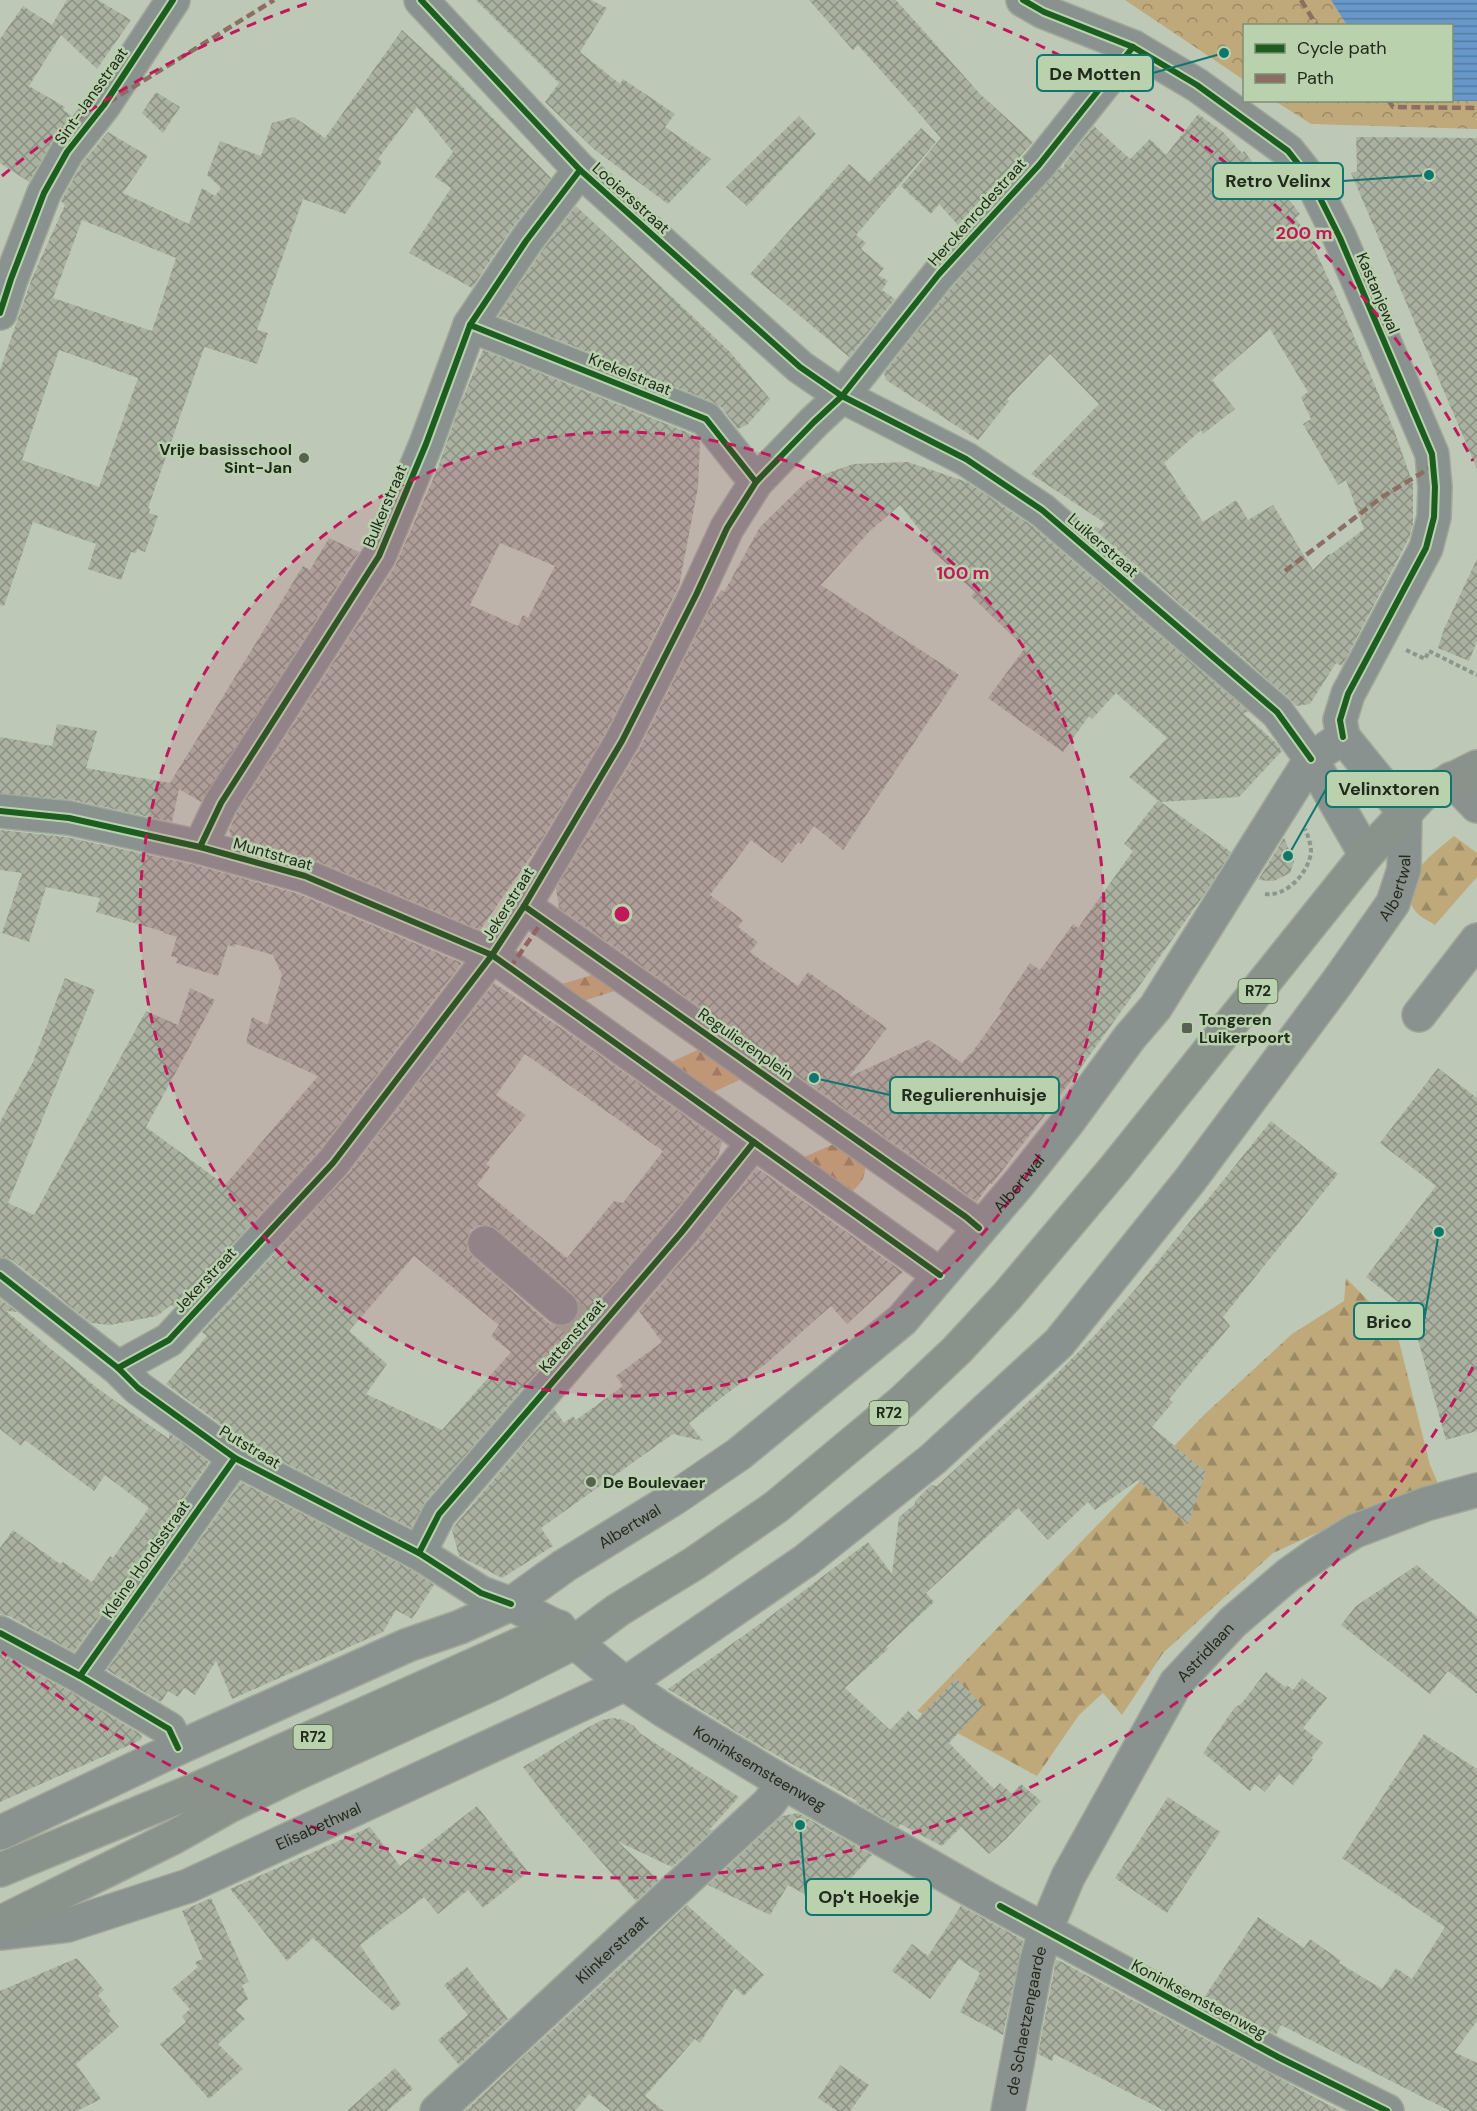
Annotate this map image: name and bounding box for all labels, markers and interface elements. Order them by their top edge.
legend [1243,24,1453,102]
text: Cycle path [1297,36,1387,60]
street label: Sint-Jansstraat [50,43,132,149]
callout: De Motten [1037,55,1153,91]
text: De Motten [1049,62,1141,86]
text: Path [1297,66,1334,90]
street label: Herckenrodestraat [923,154,1031,270]
street label: Looiersstraat [588,158,674,238]
callout: Retro Velinx [1213,163,1343,199]
text: Retro Velinx [1225,169,1331,193]
text: 200 m [1276,221,1332,245]
street label: Kastanjewal [1351,249,1405,337]
street label: Krekelstraat [585,348,675,400]
place label: Vrije basisschool Sint-Jan [159,439,292,478]
marker: Vrije basisschool Sint-Jan [297,451,311,465]
street label: Bulkerstraat [358,461,412,551]
street label: Luikerstraat [1063,508,1143,582]
text: 100 m [936,561,990,585]
callout: Velinxtoren [1326,771,1451,807]
text: Velinxtoren [1338,777,1440,801]
street label: Muntstraat [231,833,315,875]
street label: Albertwal [1373,854,1415,925]
street label: Jekerstraat [477,863,539,945]
centre of rings [612,904,632,924]
road number: R72 [1238,979,1278,1003]
street label: Regulierenplein [694,1003,798,1085]
place label: Tongeren Luikerpoort [1199,1009,1290,1048]
marker: Tongeren Luikerpoort [1180,1021,1194,1035]
callout: Regulierenhuisje [890,1077,1059,1113]
text: Regulierenhuisje [901,1083,1047,1107]
street label: Albertwal [988,1150,1049,1217]
street label: Jekerstraat [169,1243,241,1317]
street label: Kattenstraat [534,1295,610,1377]
callout: Brico [1354,1303,1424,1339]
text: Brico [1366,1310,1412,1334]
road number: R72 [870,1401,908,1425]
street label: Putstraat [215,1420,285,1474]
place label: De Boulevaer [603,1472,706,1493]
marker: De Boulevaer [584,1475,598,1489]
street label: Kleine Hondsstraat [97,1496,195,1622]
street label: Albertwal [594,1499,664,1553]
street label: Astridlaan [1172,1618,1238,1686]
street label: Koninksemsteenweg [690,1720,830,1815]
road number: R72 [294,1725,332,1749]
street label: Elisabethwal [272,1797,364,1855]
callout: Op't Hoekje [806,1879,931,1915]
text: Op't Hoekje [818,1885,920,1909]
street label: Klinkerstraat [571,1910,652,1988]
street label: de Schaetzengaarde [1001,1944,1051,2097]
street label: Koninksemsteenweg [1128,1954,1270,2044]

